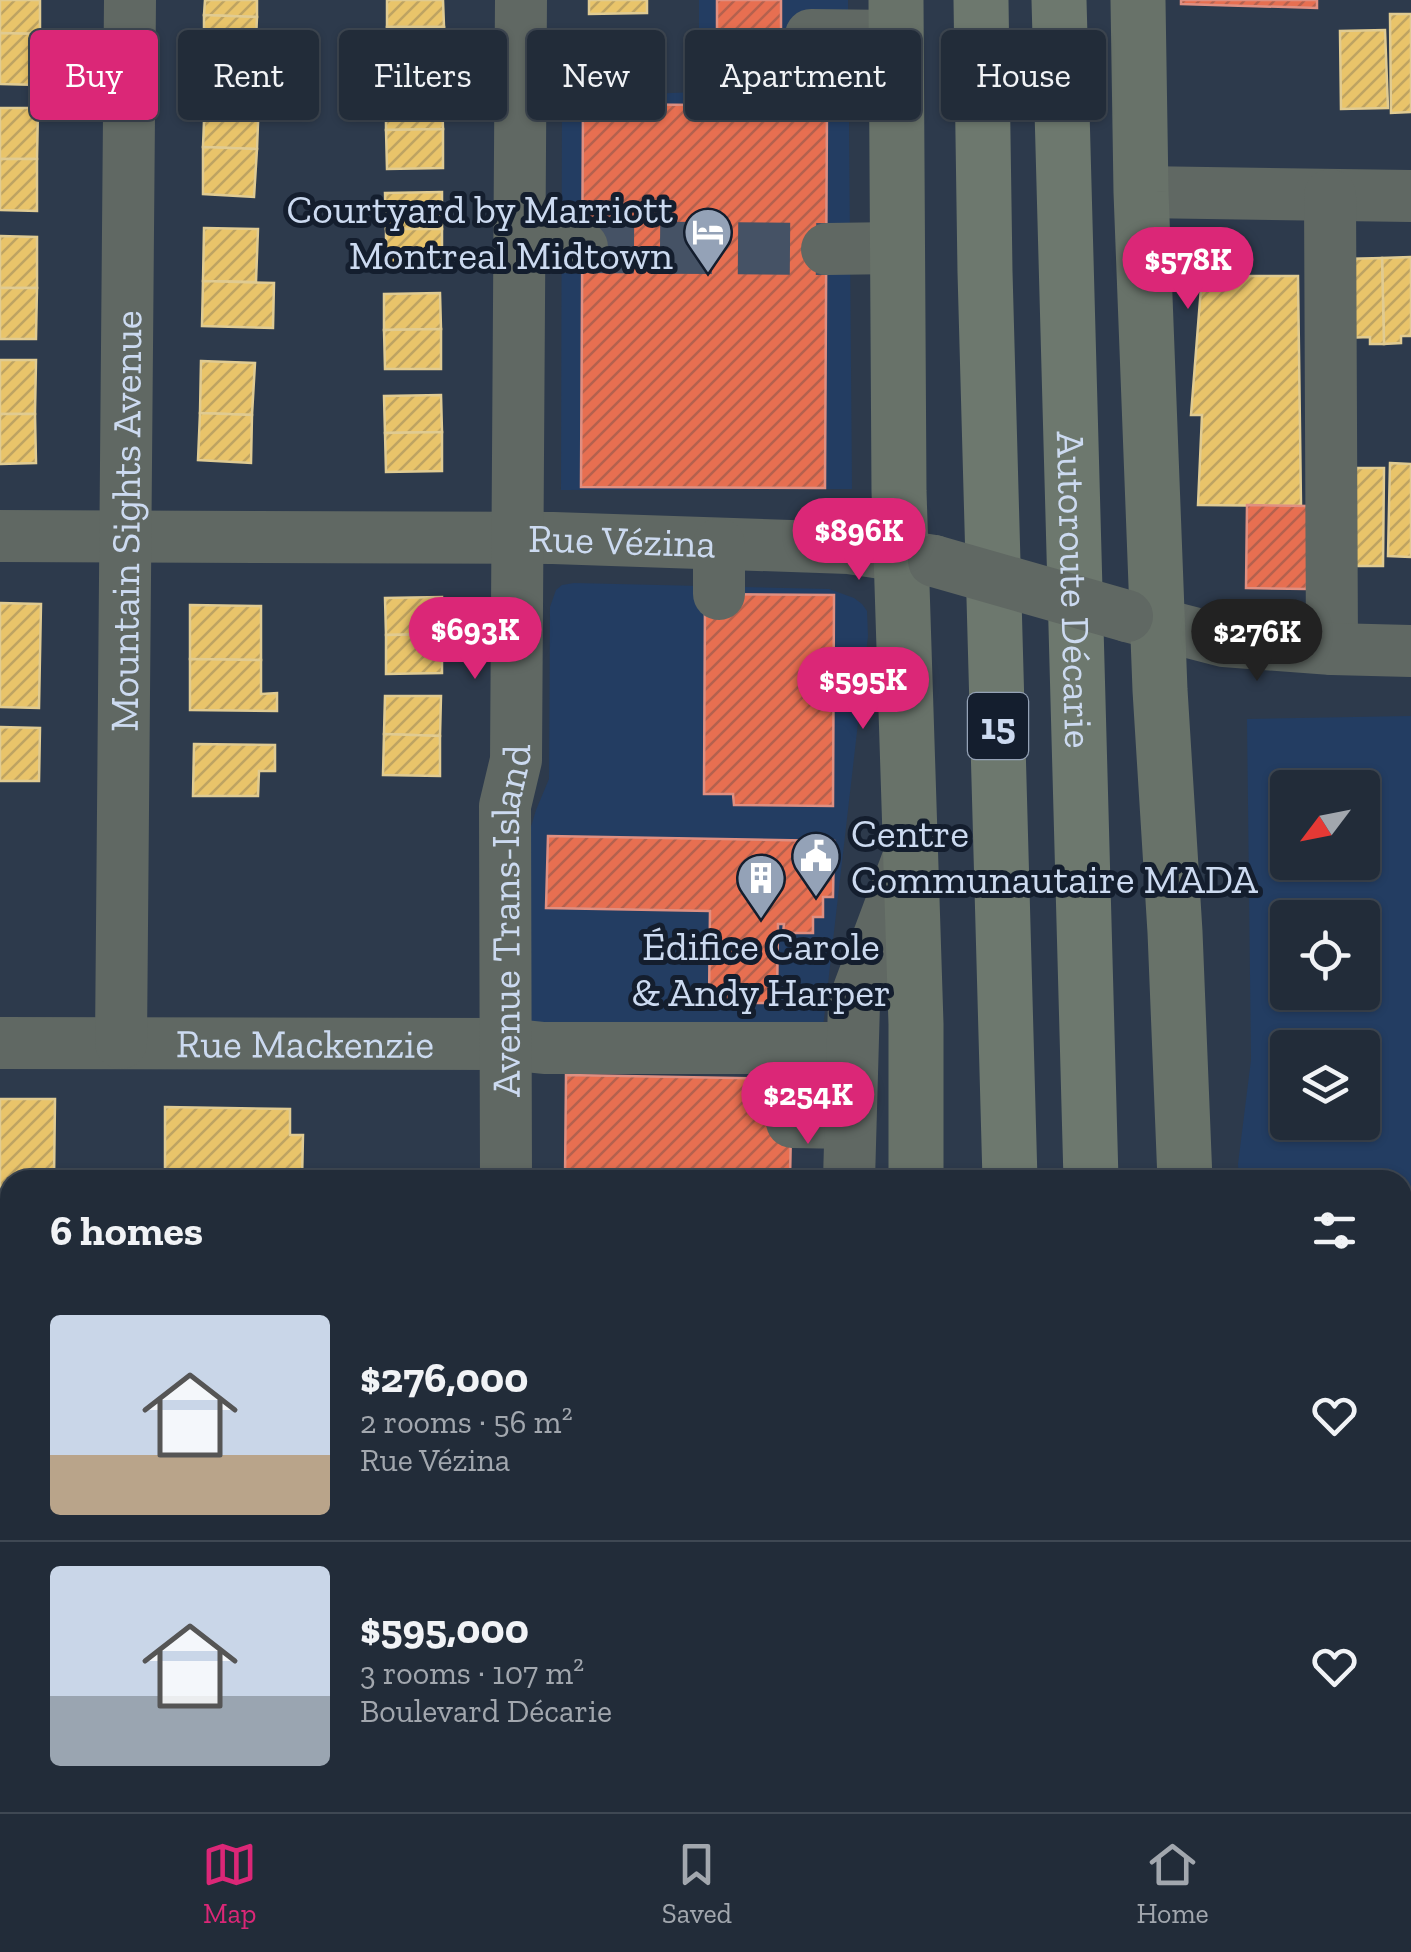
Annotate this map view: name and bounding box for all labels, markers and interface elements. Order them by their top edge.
chip: Buy [30,30,158,120]
chip: Rent [178,30,319,120]
chip: Filters [339,30,507,120]
chip: New [527,30,665,120]
chip: Apartment [685,30,921,120]
chip: House [941,30,1106,120]
place label: Courtyard by Marriott Montreal Midtown [287,185,673,279]
hotel icon: Courtyard by Marriott Montreal Midtown [682,206,734,274]
pin: $578K [1118,227,1258,312]
text: $578K [1144,240,1232,278]
street label: Mountain Sights Avenue [100,310,151,732]
street label: Autoroute Décarie [1047,431,1103,749]
pin: $896K [789,498,929,583]
text: $896K [815,511,903,549]
street label: Rue Vézina [528,514,717,567]
pin: $693K [405,597,545,682]
pin: $276K [1187,599,1327,684]
text: $693K [431,610,519,648]
text: $276K [1213,612,1301,650]
pin: $595K [793,647,933,732]
text: $595K [819,660,907,698]
road number: 15 [968,693,1028,759]
street label: Avenue Trans-Island [481,744,540,1097]
north arrow [1270,770,1380,880]
map controls [1270,770,1380,1140]
place label: Centre Communautaire MADA [851,809,1259,903]
public building icon: Centre Communautaire MADA [790,830,842,898]
building icon: Édifice Carole & Andy Harper [735,852,787,920]
button: locate [1270,900,1380,1010]
place label: Édifice Carole & Andy Harper [631,922,891,1016]
street label: Rue Mackenzie [176,1019,434,1068]
button: layers [1270,1030,1380,1140]
pin: $254K [738,1062,878,1147]
text: $254K [763,1075,853,1113]
icon: filters [1307,1203,1362,1258]
text: 6 homes [50,1205,203,1256]
text: $276,000 [360,1352,528,1403]
icon: home [130,1355,250,1475]
icon: heart [1307,1388,1362,1443]
text: 2 rooms · 56 m² [360,1403,573,1441]
text: Rue Vézina [360,1441,510,1479]
text: $595,000 [360,1603,529,1654]
icon: home [130,1606,250,1726]
icon: heart [1307,1639,1362,1694]
text: 3 rooms · 107 m² [360,1654,584,1692]
text: Boulevard Décarie [360,1692,612,1730]
tab: Map [202,1837,257,1930]
tab: Saved [662,1837,732,1930]
tab: Home [1137,1837,1209,1930]

